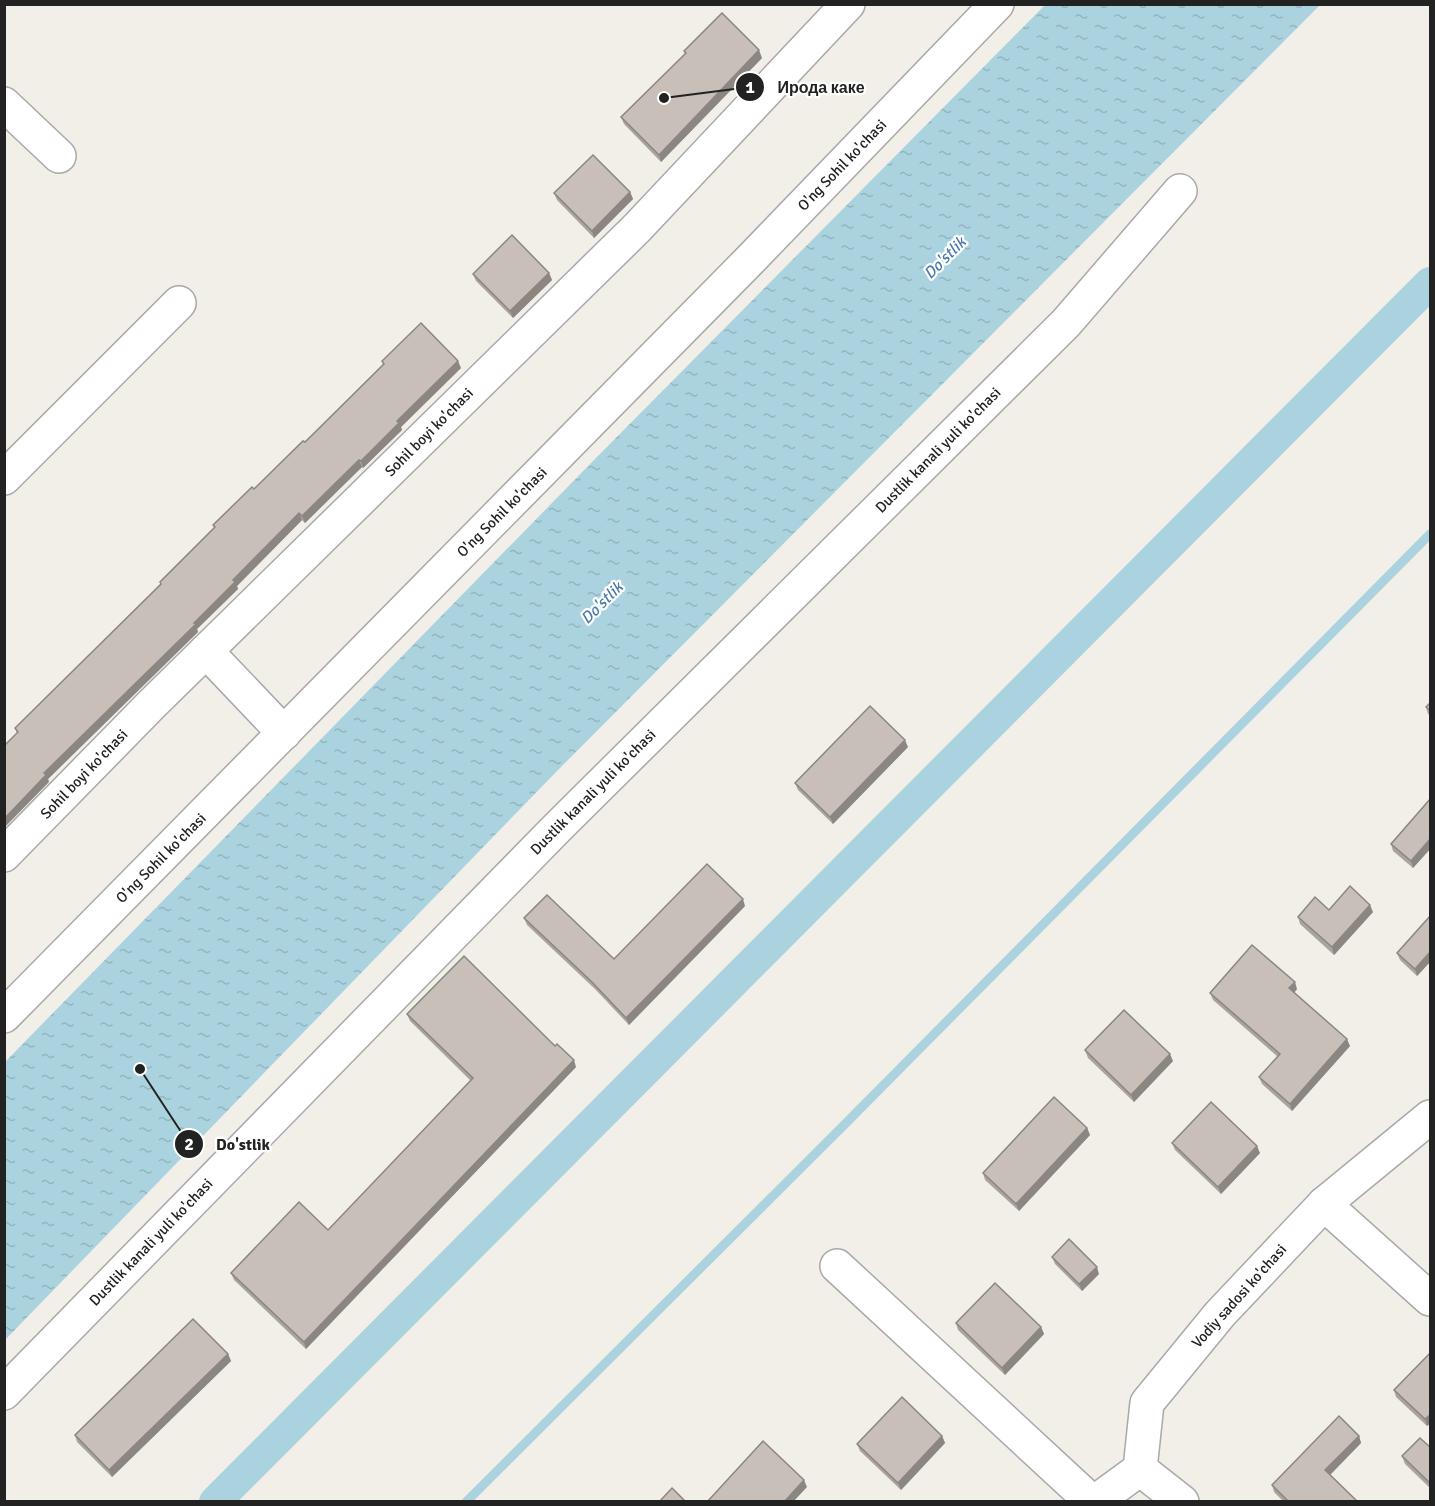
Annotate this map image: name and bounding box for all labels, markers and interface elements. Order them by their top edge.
callout: Ирода каке [735,70,876,104]
text: 1 [745,76,755,98]
text: Ирода каке [777,78,865,98]
street label: O'ng Sohil ko'chasi [794,116,890,214]
water label: Do'stlik [920,231,972,283]
street label: Dustlik kanali yuli ko'chasi [871,383,1005,517]
street label: Sohil boyi ko'chasi [381,384,477,480]
street label: O'ng Sohil ko'chasi [453,463,551,561]
water label: Do'stlik [577,576,629,628]
street label: Sohil boyi ko'chasi [37,725,131,823]
street label: Dustlik kanali yuli ko'chasi [526,725,660,859]
street label: O'ng Sohil ko'chasi [112,809,210,907]
callout: Do'stlik [174,1127,282,1161]
text: 2 [184,1133,194,1155]
text: Do'stlik [216,1135,271,1155]
street label: Dustlik kanali yuli ko'chasi [85,1175,217,1309]
street label: Vodiy sadosi ko'chasi [1188,1240,1290,1352]

